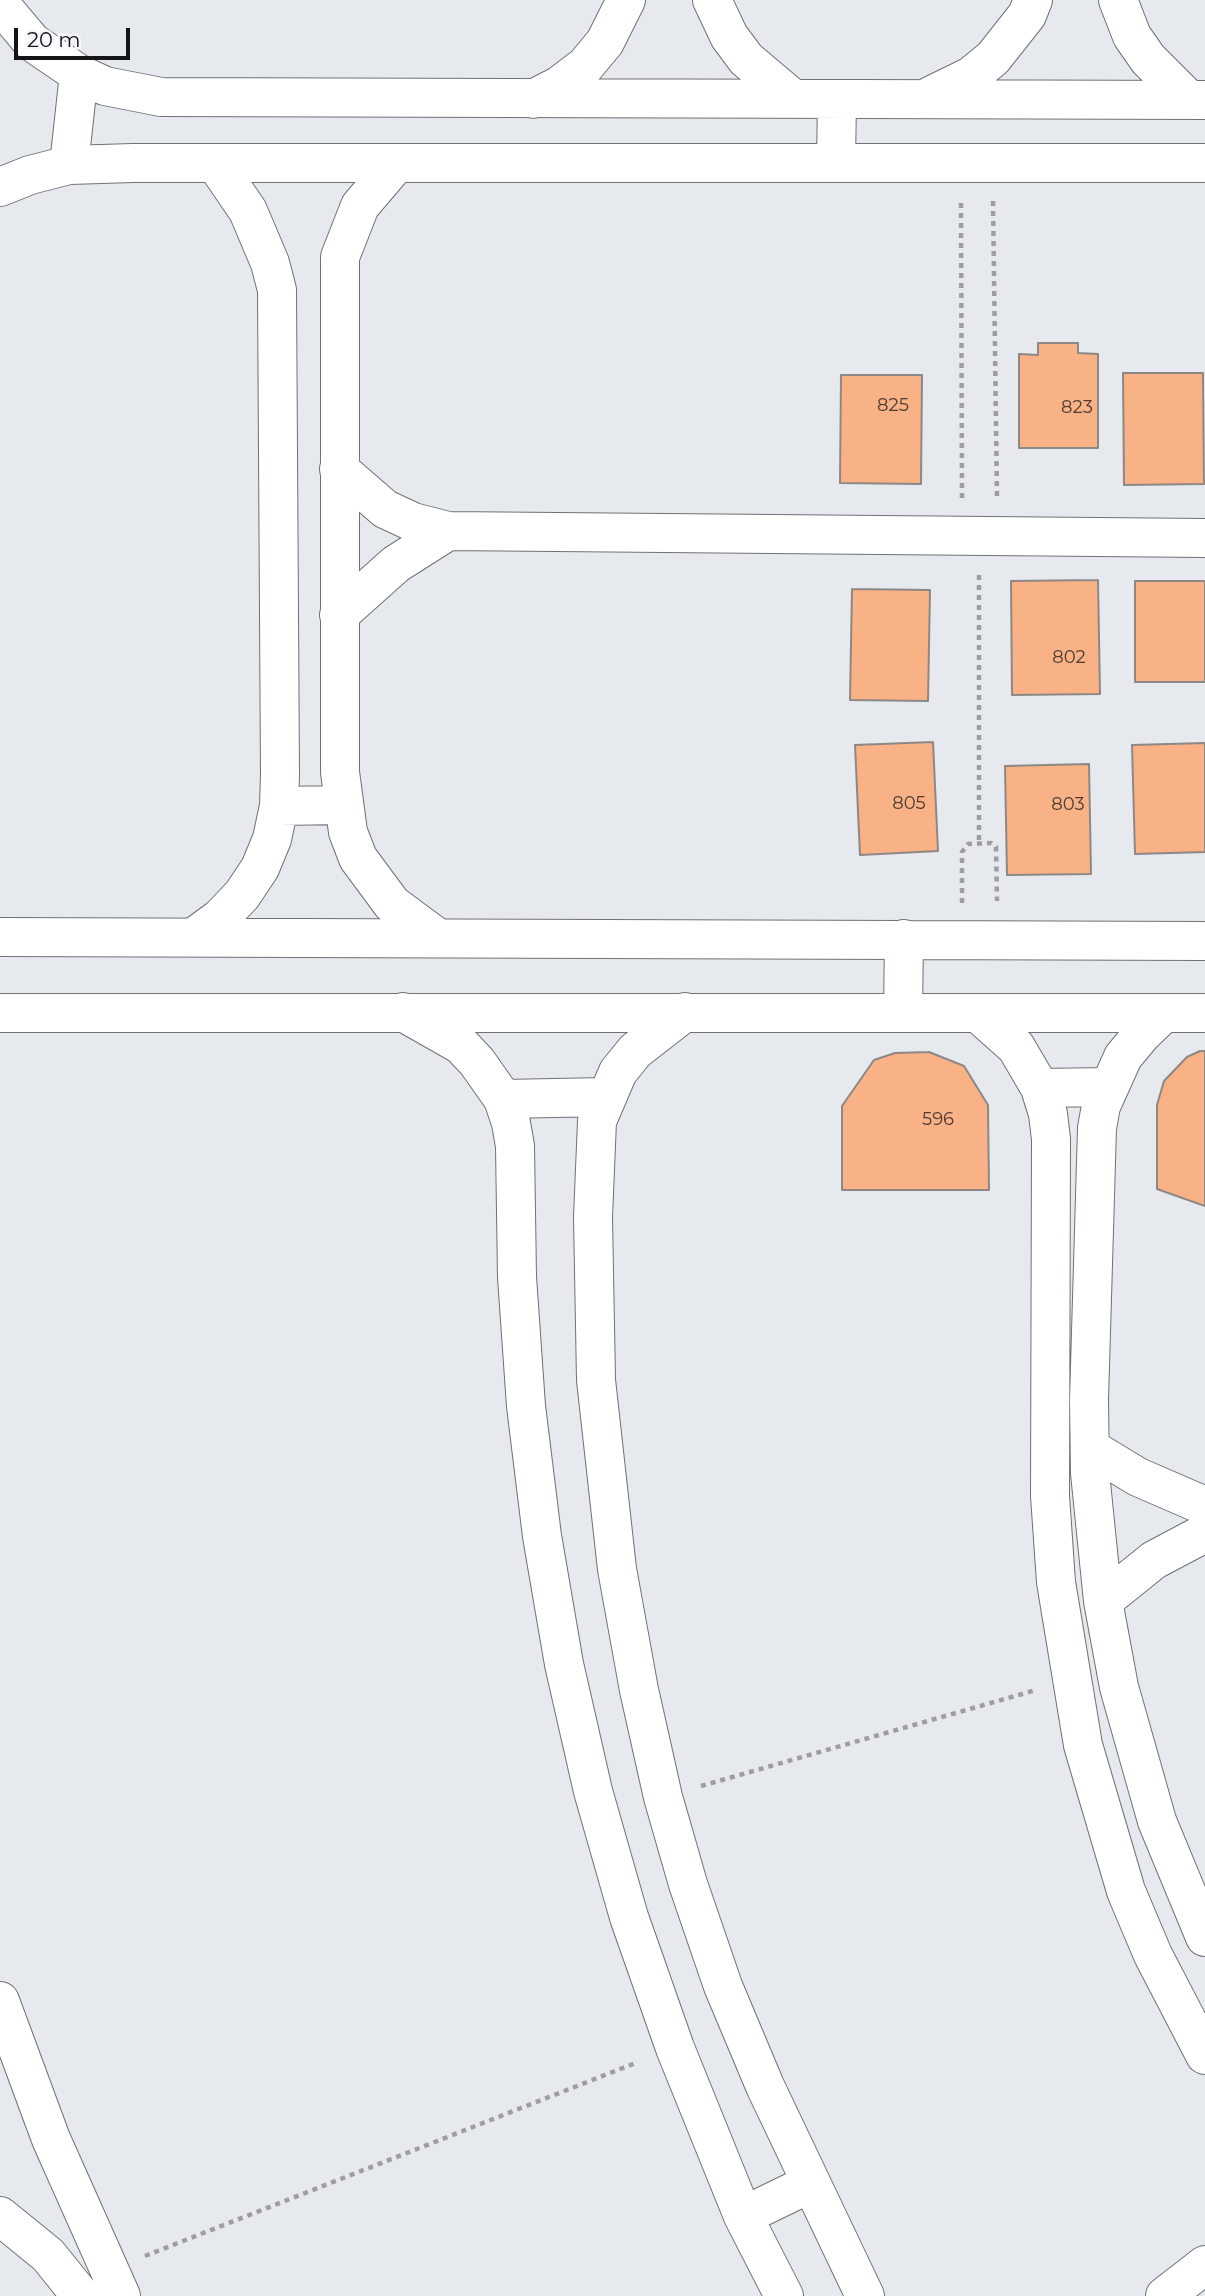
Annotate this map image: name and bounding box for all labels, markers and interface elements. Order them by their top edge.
scale bar [18,14,133,58]
text: 20 m [27,27,81,52]
house number: 825 [877,395,909,417]
house number: 823 [1061,397,1093,419]
house number: 802 [1052,647,1086,669]
house number: 805 [892,793,926,815]
house number: 803 [1051,794,1085,816]
house number: 596 [922,1109,954,1131]

